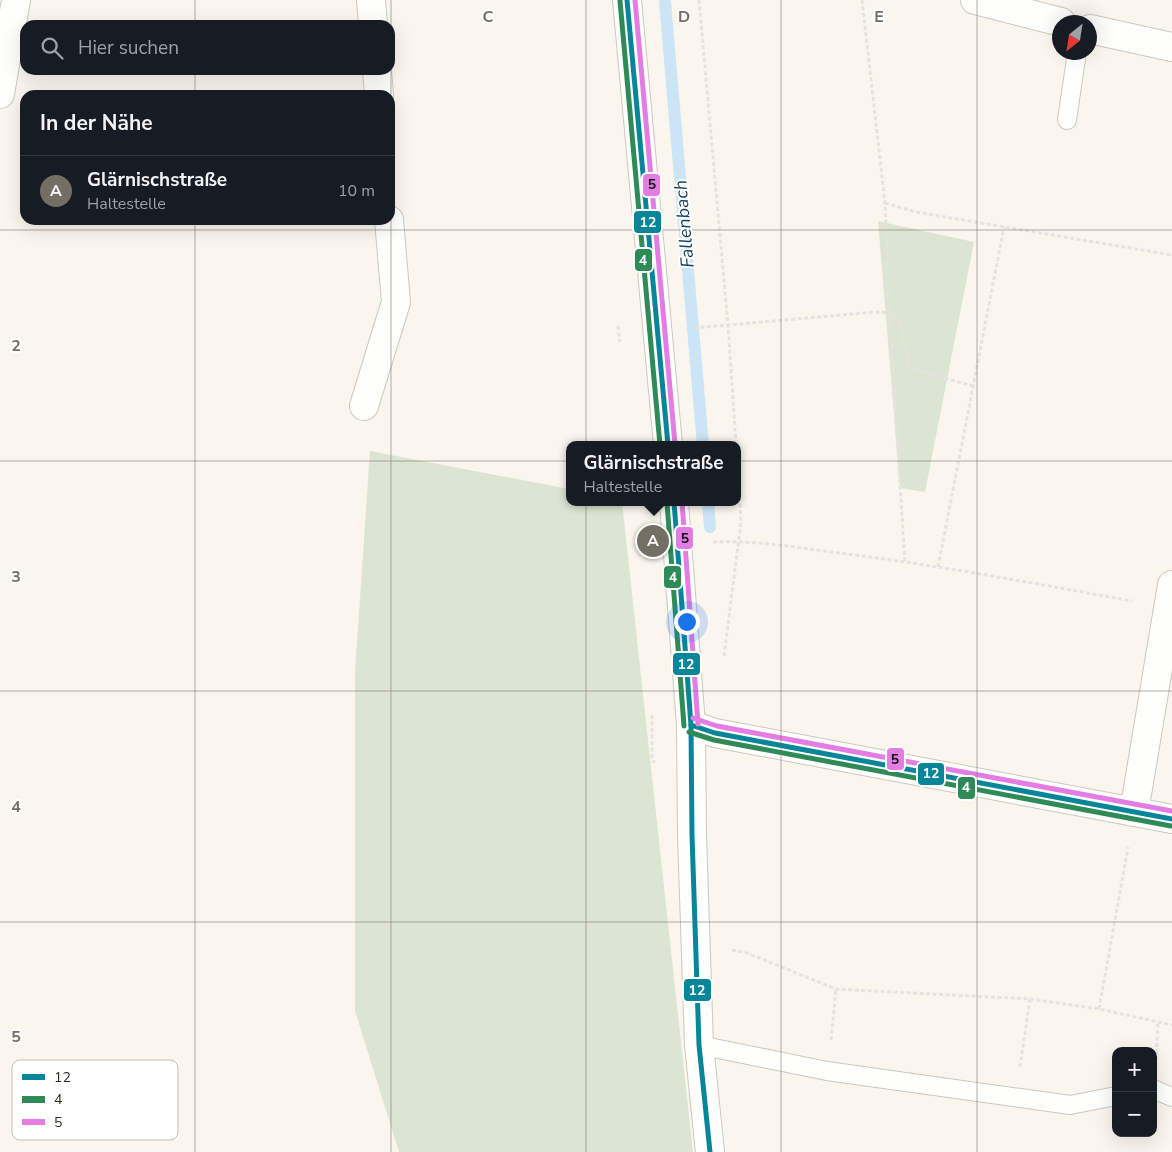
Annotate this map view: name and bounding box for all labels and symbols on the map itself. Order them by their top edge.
text: C [483,6,494,28]
text: D [678,6,690,28]
text: E [874,6,884,28]
north arrow [1052,15,1097,60]
line badge: 5 [642,173,661,197]
text: 5 [648,175,656,194]
water label: Fallenbach [668,179,700,269]
line badge: 12 [633,210,662,234]
text: 12 [640,213,656,232]
line badge: 4 [634,248,653,272]
text: 4 [639,251,648,270]
text: 2 [11,335,21,357]
pin: A [637,522,669,560]
line badge: 5 [675,526,694,550]
text: 5 [681,529,689,548]
line badge: 4 [663,565,682,589]
text: 3 [11,566,21,588]
text: 4 [669,568,678,587]
your location [674,609,700,635]
line badge: 12 [672,652,701,676]
text: 12 [678,655,694,674]
line badge: 5 [886,747,905,771]
text: 5 [891,750,899,769]
line badge: 12 [917,762,945,786]
text: 12 [923,764,939,783]
line badge: 4 [957,776,976,800]
text: 4 [962,778,971,797]
text: 4 [11,796,21,818]
line badge: 12 [683,978,712,1002]
text: 12 [689,981,705,1000]
text: 5 [11,1026,21,1048]
legend [12,1060,178,1140]
text: 12 [54,1068,71,1087]
text: 4 [54,1090,62,1109]
text: 5 [54,1113,62,1132]

